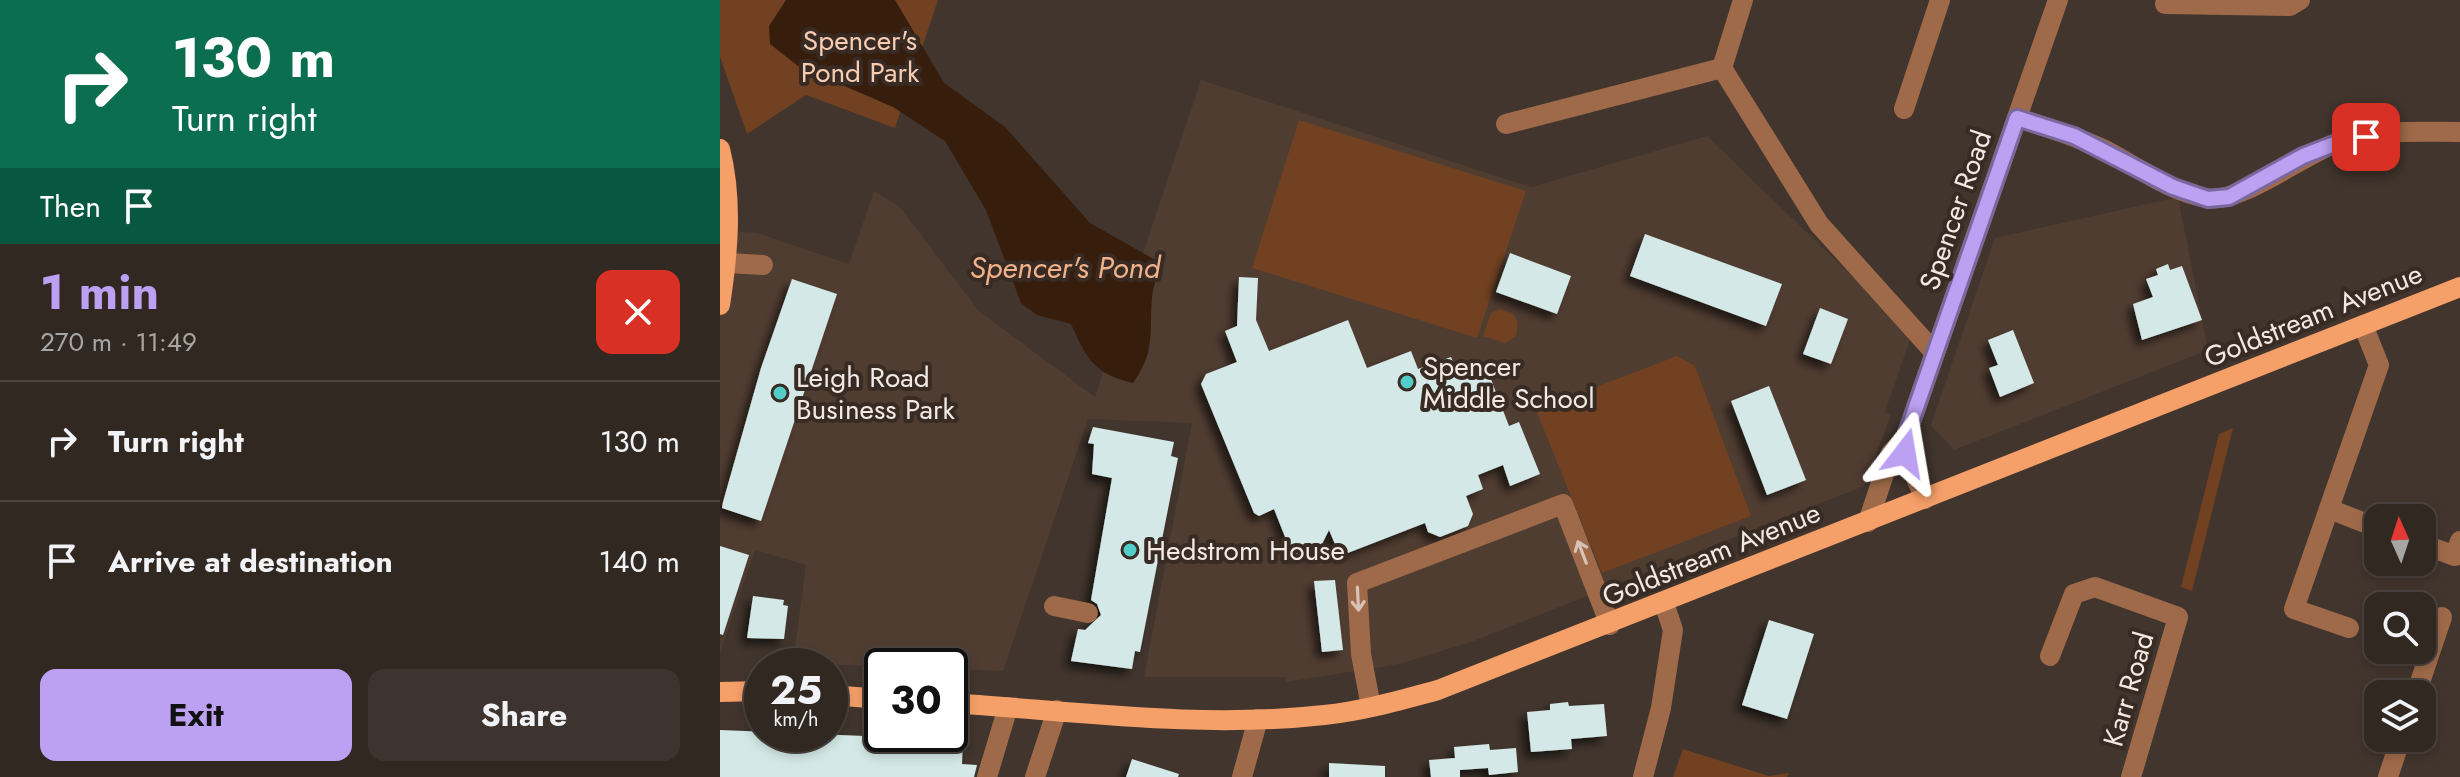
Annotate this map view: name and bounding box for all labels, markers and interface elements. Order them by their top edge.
text: 130 m [172,17,335,98]
park label: Spencer's Pond Park [801,20,920,93]
icon: right [40,32,144,136]
text: Turn right [172,92,317,144]
pin [2332,103,2400,171]
icon: arrive [2344,115,2388,159]
street label: Spencer Road [1909,125,2002,296]
icon: arrive [117,184,161,228]
text: Then [40,185,101,228]
water label: Spencer's Pond [970,246,1162,289]
street label: Goldstream Avenue [2198,253,2428,378]
text: 1 min [40,258,159,327]
button: close [596,270,680,354]
text: 270 m · 11:49 [40,323,197,361]
place label: Spencer Middle School [1423,346,1595,419]
place label: Leigh Road Business Park [796,357,956,430]
marker: Spencer Middle School [1398,373,1416,391]
marker: Leigh Road Business Park [771,384,789,402]
position arrow [1863,411,1947,495]
icon: right [40,419,84,463]
text: Turn right [108,420,244,463]
text: 130 m [600,420,680,463]
street label: Goldstream Avenue [1596,492,1826,617]
north arrow [2364,504,2436,576]
map controls [2364,504,2436,752]
place label: Hedstrom House [1146,530,1345,571]
icon: arrive [40,539,84,583]
text: Arrive at destination [108,540,393,583]
text: 140 m [599,540,680,583]
one-way arrow [1573,540,1588,565]
marker: Hedstrom House [1121,541,1139,559]
one-way arrow [1351,585,1366,612]
button: search [2364,592,2436,664]
street label: Karr Road [2093,627,2164,751]
speed limit sign: 30 [864,648,968,752]
text: 25 [770,661,822,719]
button: Exit [40,669,352,761]
button: Share [368,669,680,761]
button: layers [2364,680,2436,752]
text: km/h [773,705,819,734]

